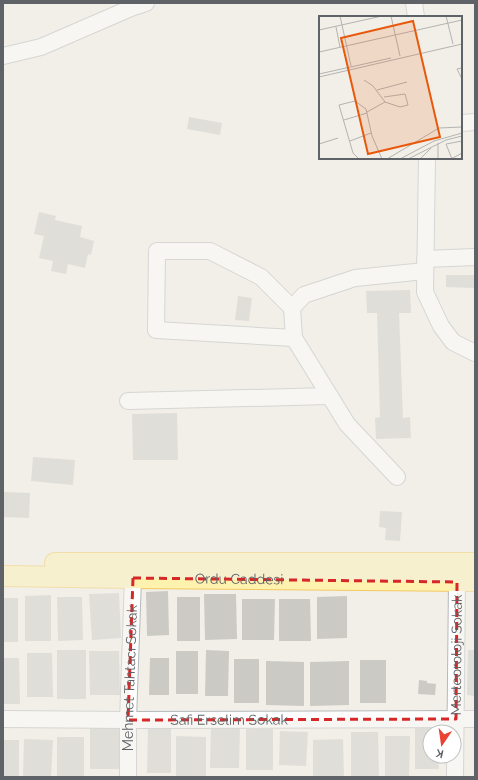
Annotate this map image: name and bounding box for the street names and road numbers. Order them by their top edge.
street label: Ordu Caddesi [195,571,283,587]
street label: Merteoroloji Sokak [448,594,465,715]
street label: Mehmet Tahtacı Sokak [120,604,140,751]
street label: Safi Erselim Sokak [170,712,288,728]

